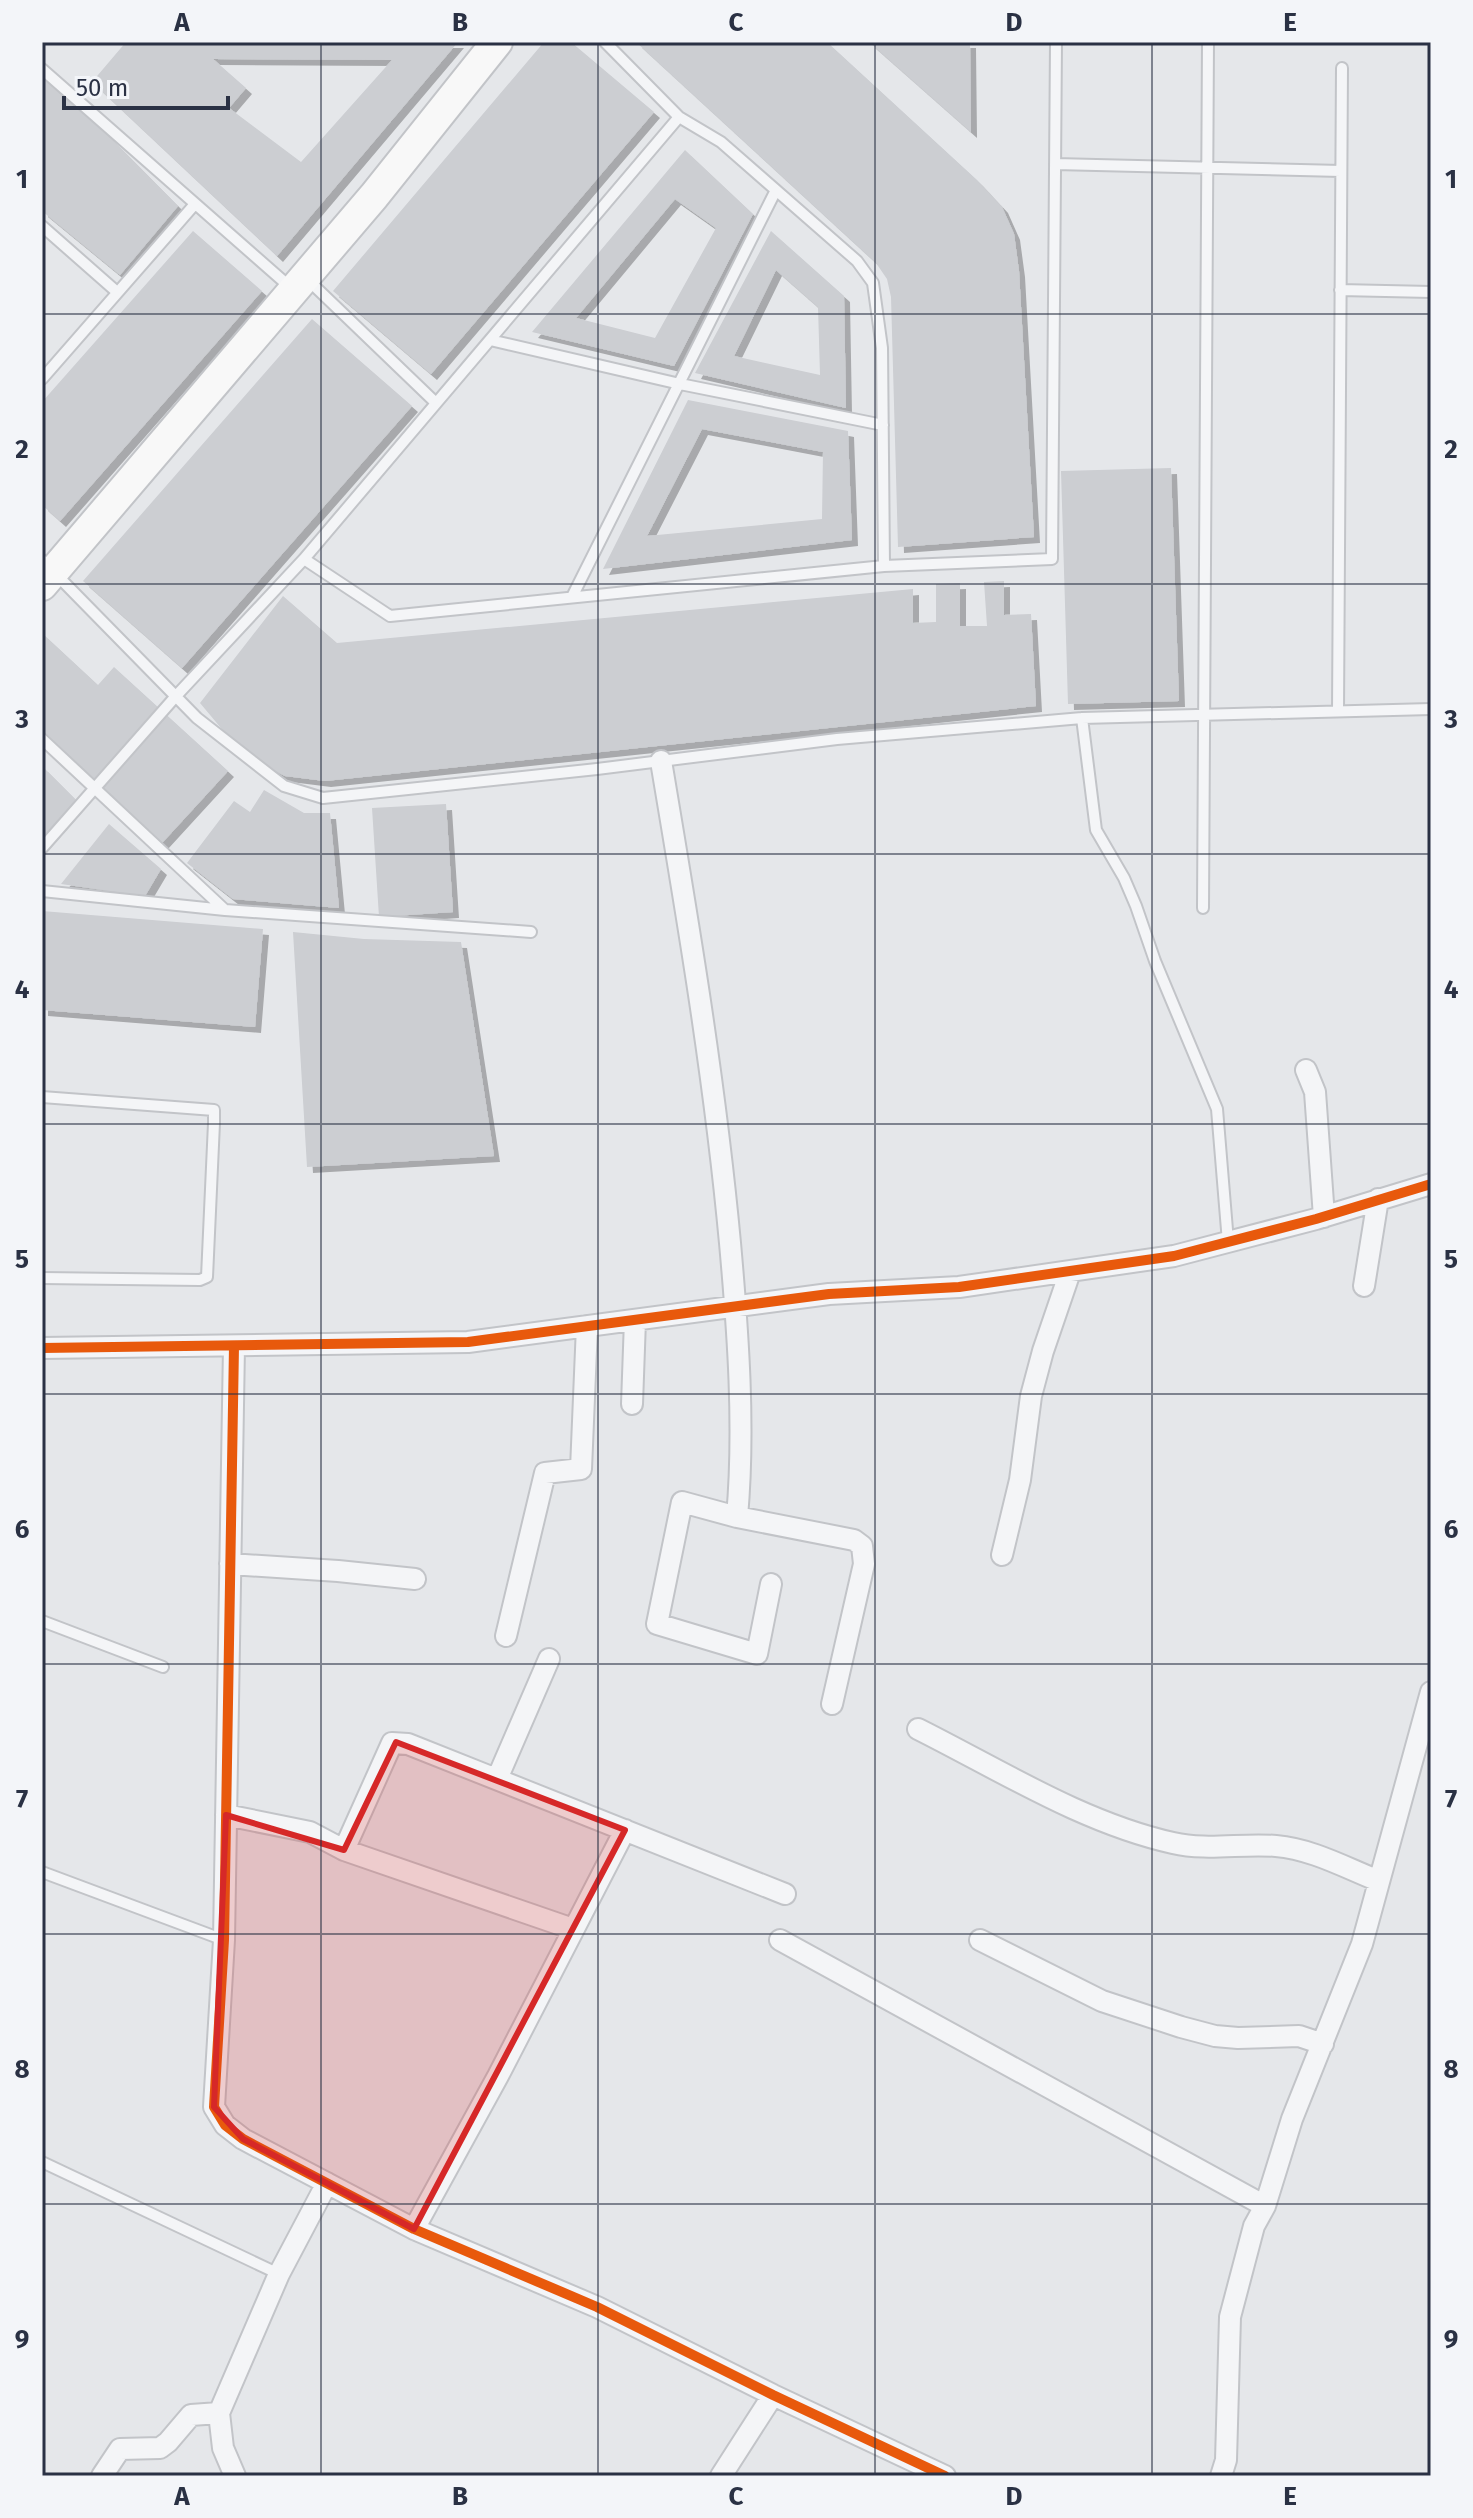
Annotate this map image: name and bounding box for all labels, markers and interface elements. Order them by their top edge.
text: A [173,7,190,38]
text: B [452,7,468,38]
text: C [729,7,744,38]
text: D [1006,7,1023,38]
text: E [1283,7,1297,38]
scale bar [64,60,228,110]
text: 50 m [76,74,128,102]
text: 1 [16,164,28,195]
text: 1 [1445,164,1457,195]
text: 2 [15,434,29,465]
text: 2 [1444,434,1458,465]
text: 3 [14,704,29,735]
text: 3 [1443,704,1458,735]
text: 4 [15,974,30,1005]
text: 4 [1444,974,1459,1005]
text: 5 [15,1244,29,1275]
text: 5 [1444,1244,1458,1275]
text: 6 [15,1514,30,1545]
text: 6 [1444,1514,1459,1545]
text: 7 [16,1784,28,1815]
text: 7 [1445,1784,1457,1815]
text: 8 [14,2054,30,2085]
text: 8 [1443,2054,1459,2085]
text: 9 [15,2324,29,2355]
text: 9 [1444,2324,1458,2355]
text: A [173,2481,190,2512]
text: B [452,2481,468,2512]
text: C [729,2481,744,2512]
text: D [1006,2481,1023,2512]
text: E [1283,2481,1297,2512]

